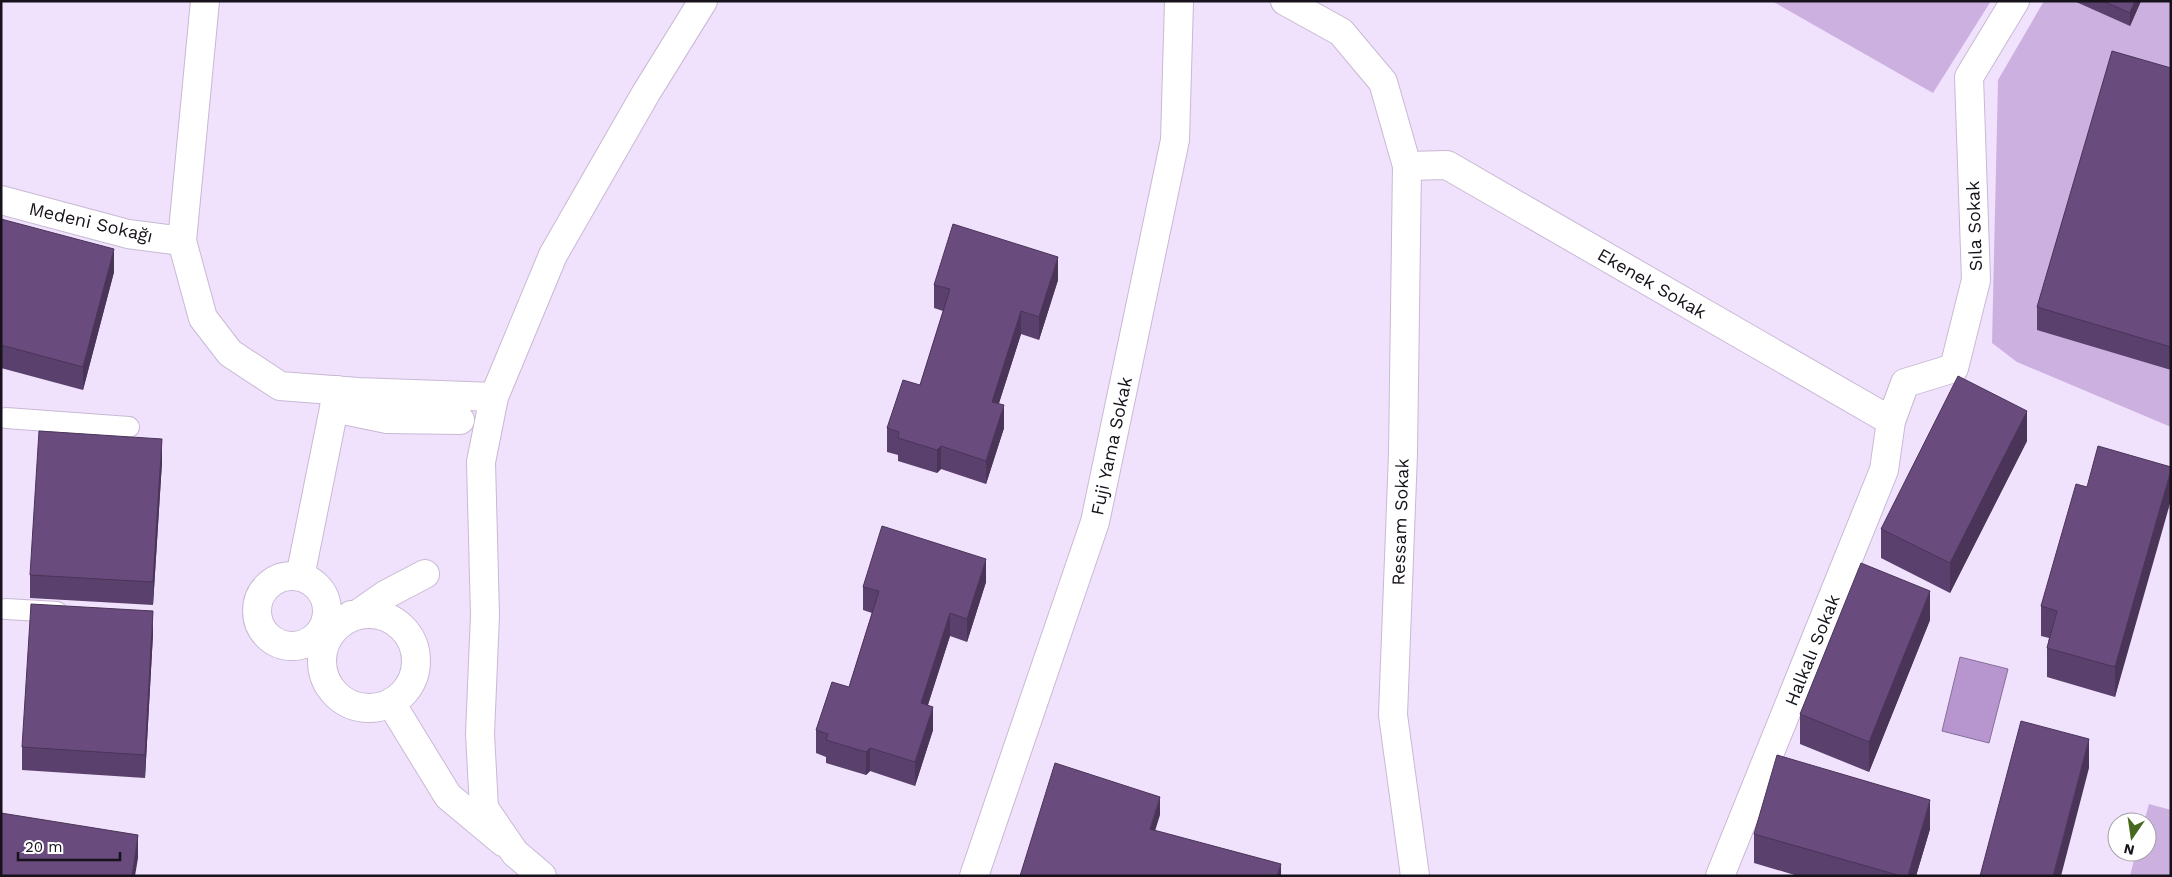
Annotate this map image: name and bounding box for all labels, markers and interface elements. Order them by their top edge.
street label: Sıla Sokak [1962,180,1986,272]
street label: Medeni Sokağı [27,198,155,246]
street label: Ekenek Sokak [1594,243,1710,323]
street label: Fuji Yama Sokak [1086,375,1136,517]
street label: Ressam Sokak [1387,458,1413,586]
street label: Halkalı Sokak [1780,591,1844,709]
north arrow [2107,812,2157,862]
scale bar [18,830,120,862]
text: 20 m [25,838,63,856]
text: N [2122,841,2136,859]

